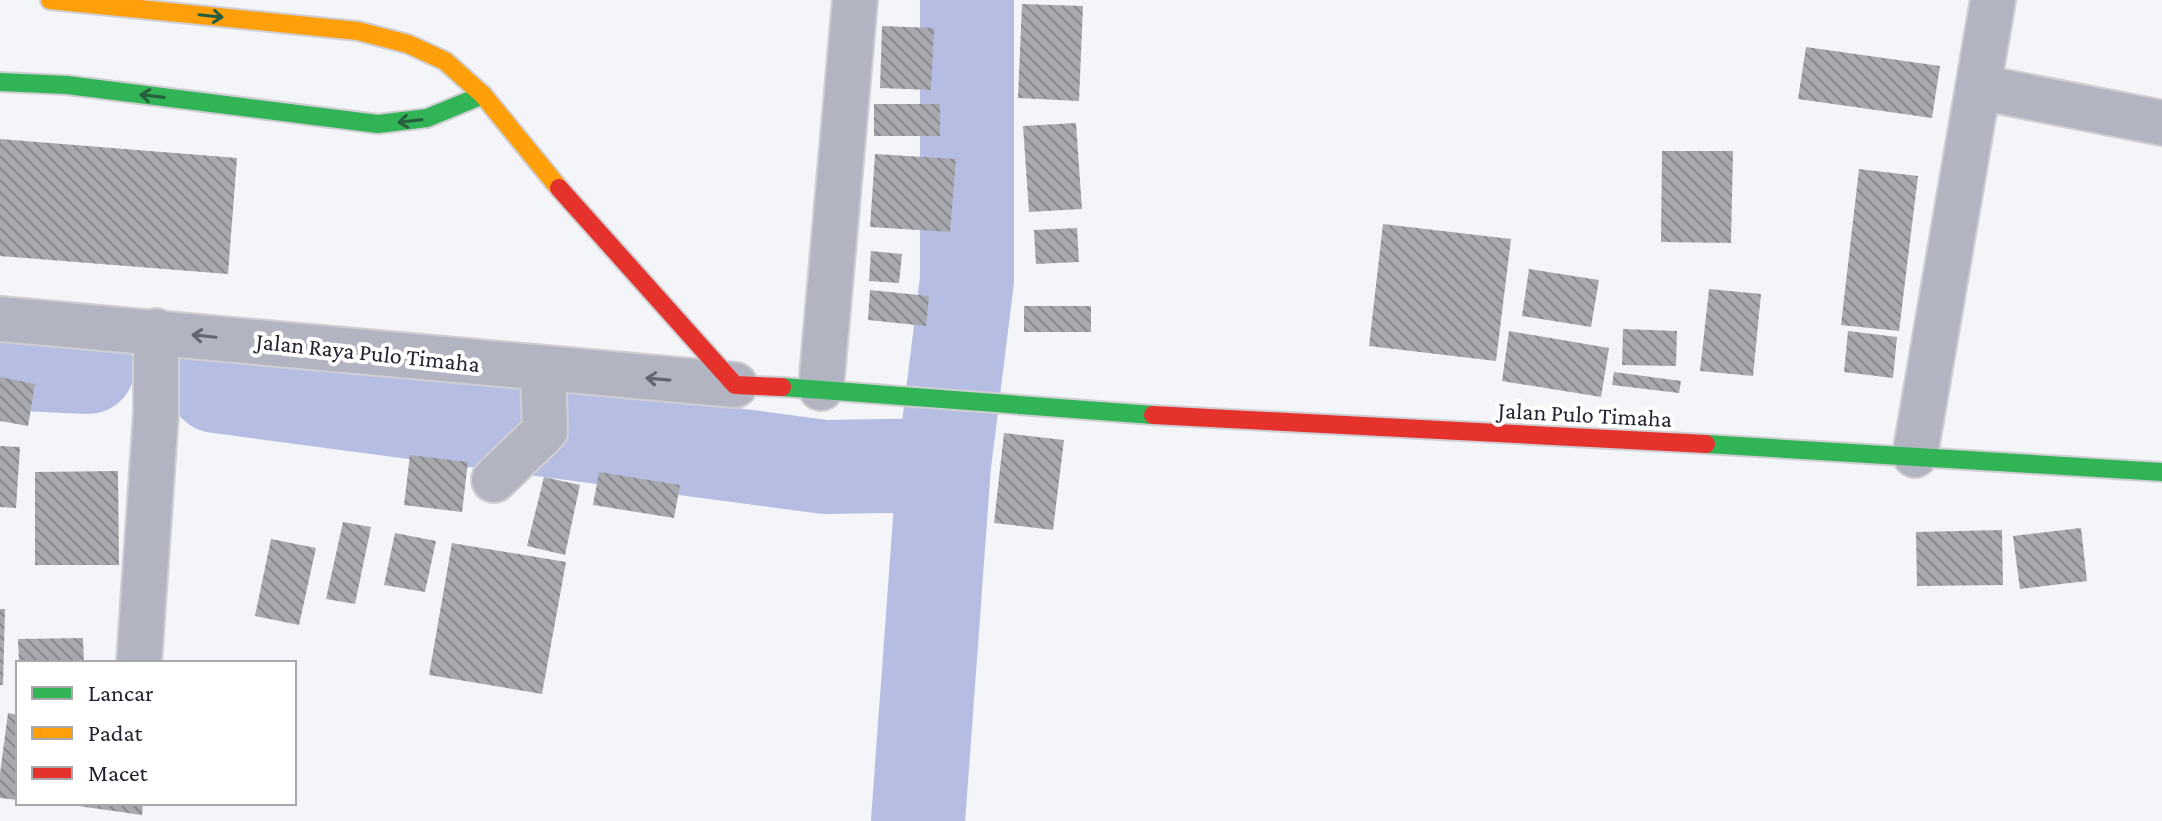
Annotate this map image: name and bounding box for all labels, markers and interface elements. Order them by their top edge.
one-way arrow [197,8,224,23]
one-way arrow [140,88,165,103]
one-way arrow [397,113,424,128]
street label: Jalan Raya Pulo Timaha [253,327,481,377]
one-way arrow [191,329,218,344]
one-way arrow [645,371,672,386]
street label: Jalan Pulo Timaha [1495,396,1673,432]
legend [16,661,296,805]
text: Lancar [88,679,154,706]
text: Padat [88,719,144,746]
text: Macet [88,759,148,786]

